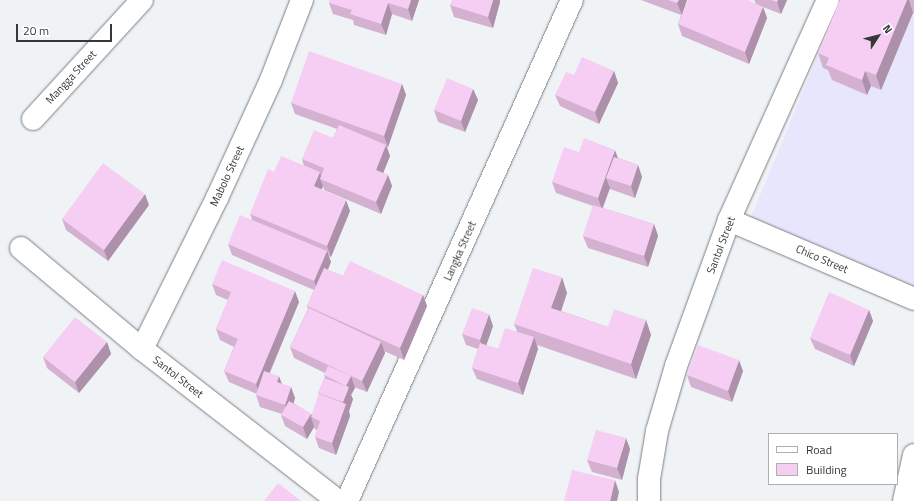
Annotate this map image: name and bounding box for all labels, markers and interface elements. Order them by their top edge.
scale bar [18,16,114,42]
north arrow [858,16,898,56]
text: 20 m [23,21,49,40]
text: N [879,21,896,37]
street label: Mangga Street [43,48,99,106]
street label: Mabolo Street [207,144,247,208]
street label: Santol Street [704,214,738,276]
street label: Langka Street [441,219,479,283]
street label: Chico Street [794,242,850,276]
street label: Santol Street [150,353,206,401]
legend [768,433,898,485]
text: Road [806,440,832,459]
text: Building [806,460,847,479]

